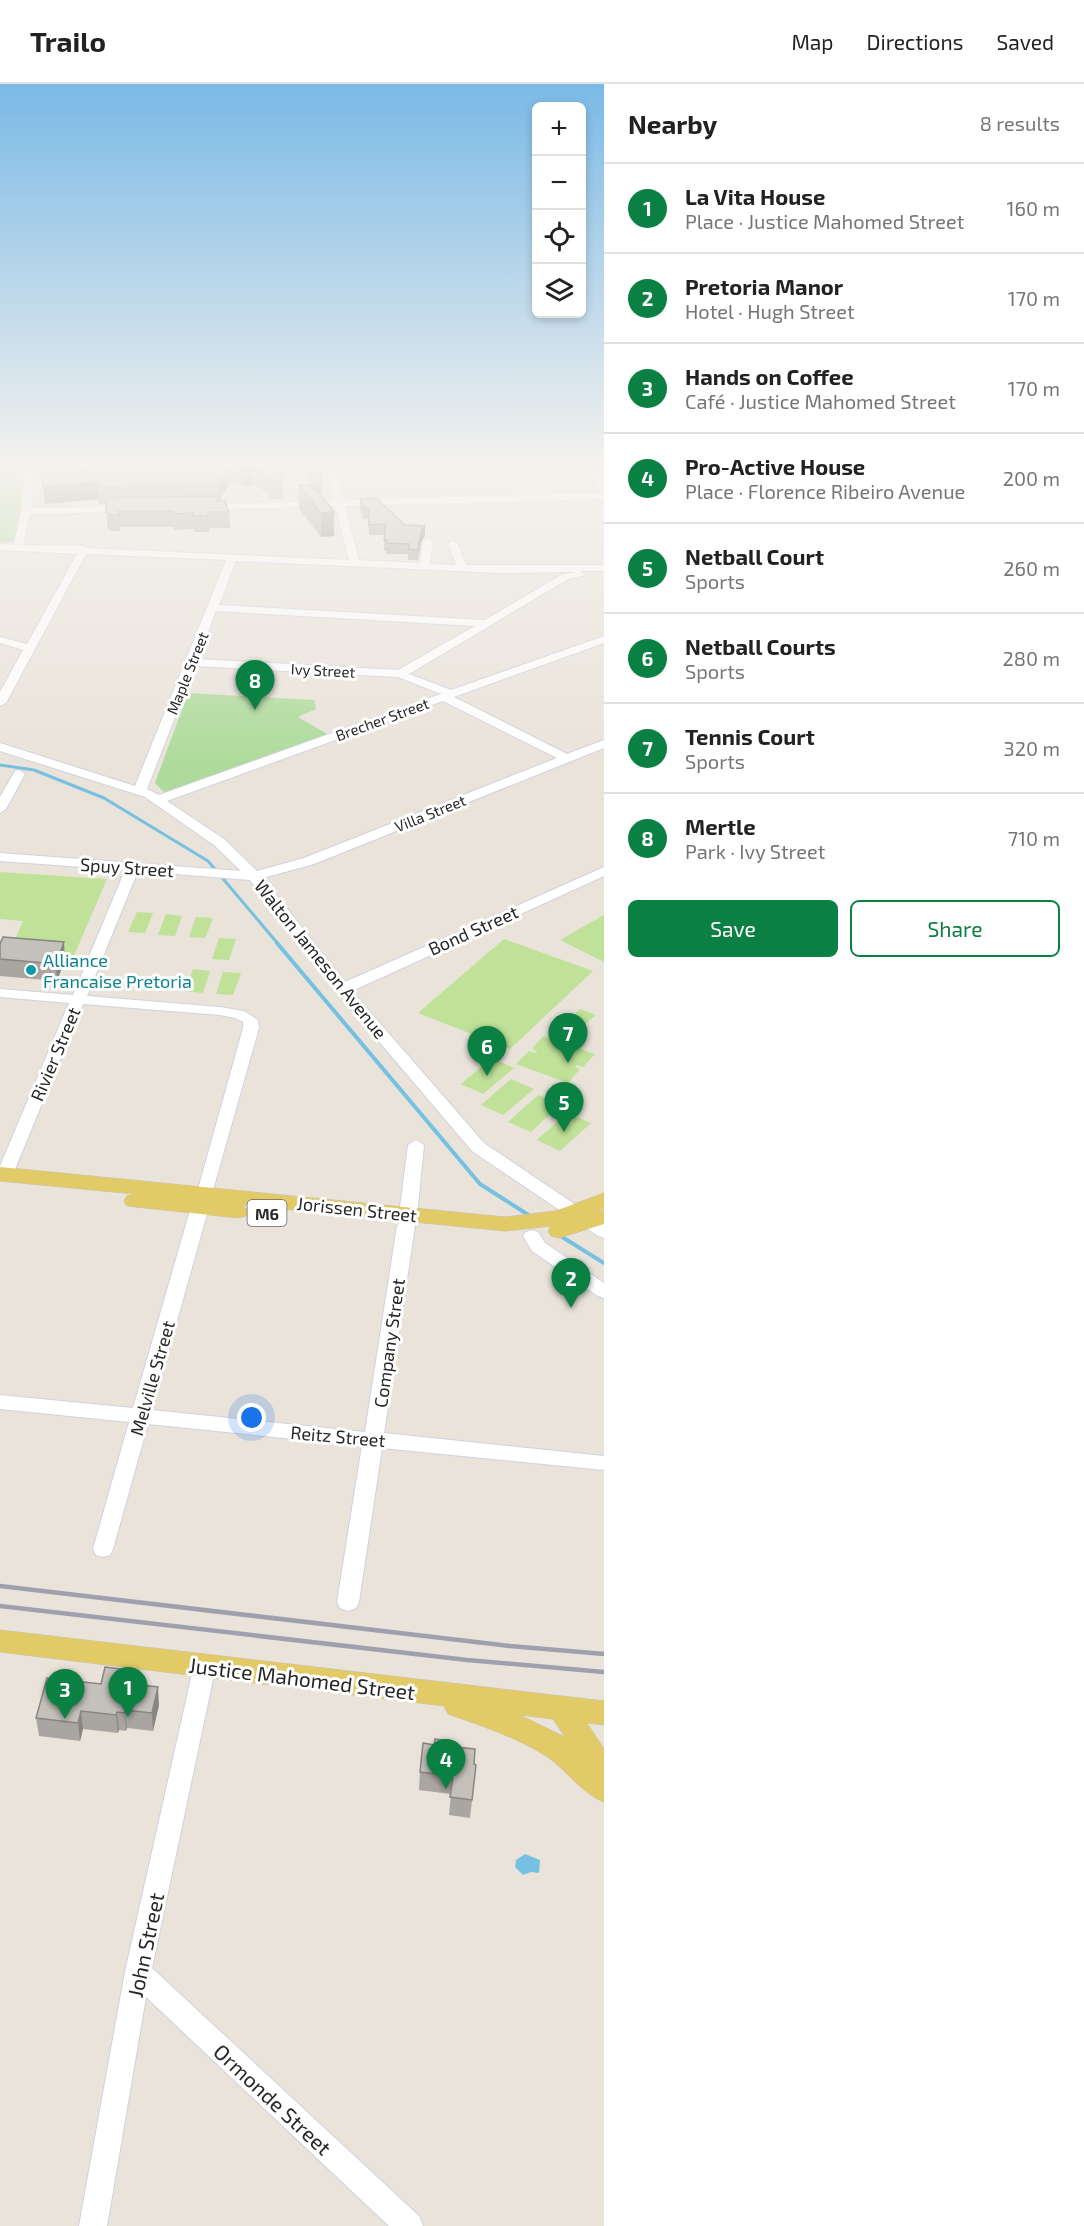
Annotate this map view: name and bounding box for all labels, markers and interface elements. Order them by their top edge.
text: Trailo [30,24,106,58]
text: Map [791,29,834,54]
text: Directions [867,29,963,54]
text: Saved [996,29,1054,54]
map controls [532,102,586,318]
button: + [532,102,586,156]
text: Nearby [628,108,717,139]
text: 8 results [980,111,1060,135]
button: − [532,156,586,210]
text: La Vita House [685,183,825,209]
text: 1 [643,196,652,220]
text: 160 m [1007,196,1060,220]
text: Place · Justice Mahomed Street [685,209,964,233]
button: locate [532,210,586,264]
button: layers [532,264,586,318]
text: Pretoria Manor [685,273,843,299]
text: 2 [642,286,653,310]
text: 170 m [1008,286,1060,310]
text: Hotel · Hugh Street [685,299,855,323]
text: Hands on Coffee [685,363,854,389]
text: 3 [642,376,653,400]
text: 170 m [1008,376,1060,400]
text: Café · Justice Mahomed Street [685,389,956,413]
text: Pro-Active House [685,453,865,479]
text: 4 [641,466,654,490]
text: 200 m [1003,466,1060,490]
text: Place · Florence Ribeiro Avenue [685,479,965,503]
text: Netball Court [685,543,824,569]
text: 5 [642,556,653,580]
text: 260 m [1003,556,1060,580]
text: Sports [685,569,745,593]
street label: Maple Street [162,629,212,717]
text: Netball Courts [685,633,836,659]
text: 6 [642,646,653,670]
text: 280 m [1003,646,1060,670]
street label: Ivy Street [290,659,356,681]
text: Sports [685,659,745,683]
pin: 8 [236,660,274,710]
street label: Brecher Street [333,694,431,744]
text: Tennis Court [685,723,815,749]
text: 7 [642,736,653,760]
text: 320 m [1004,736,1060,760]
text: Sports [685,749,745,773]
street label: Villa Street [392,790,468,835]
text: Mertle [685,813,756,839]
text: 8 [641,826,654,850]
text: 710 m [1008,826,1060,850]
text: Park · Ivy Street [685,839,825,863]
street label: Spuy Street [79,853,175,881]
street label: Walton Jameson Avenue [250,875,392,1043]
street label: Bond Street [425,900,522,960]
button: Save [628,900,838,957]
button: Share [850,900,1060,957]
place label: Alliance Francaise Pretoria [43,949,192,992]
marker: Alliance Francaise Pretoria [24,963,38,977]
street label: Rivier Street [25,1003,85,1104]
pin: 7 [548,1014,588,1063]
pin: 6 [468,1026,506,1076]
pin: 5 [544,1082,584,1132]
street label: Jorissen Street [296,1192,418,1226]
road number: M6 [248,1200,286,1226]
pin: 2 [552,1258,590,1308]
street label: Company Street [369,1277,409,1409]
street label: Melville Street [125,1318,179,1438]
your location [237,1403,266,1432]
street label: Reitz Street [290,1421,387,1451]
street label: Justice Mahomed Street [187,1652,417,1704]
pin: 1 [108,1668,148,1717]
pin: 3 [46,1670,84,1719]
pin: 4 [426,1740,466,1789]
street label: John Street [122,1890,168,2000]
street label: Ormonde Street [209,2038,337,2160]

